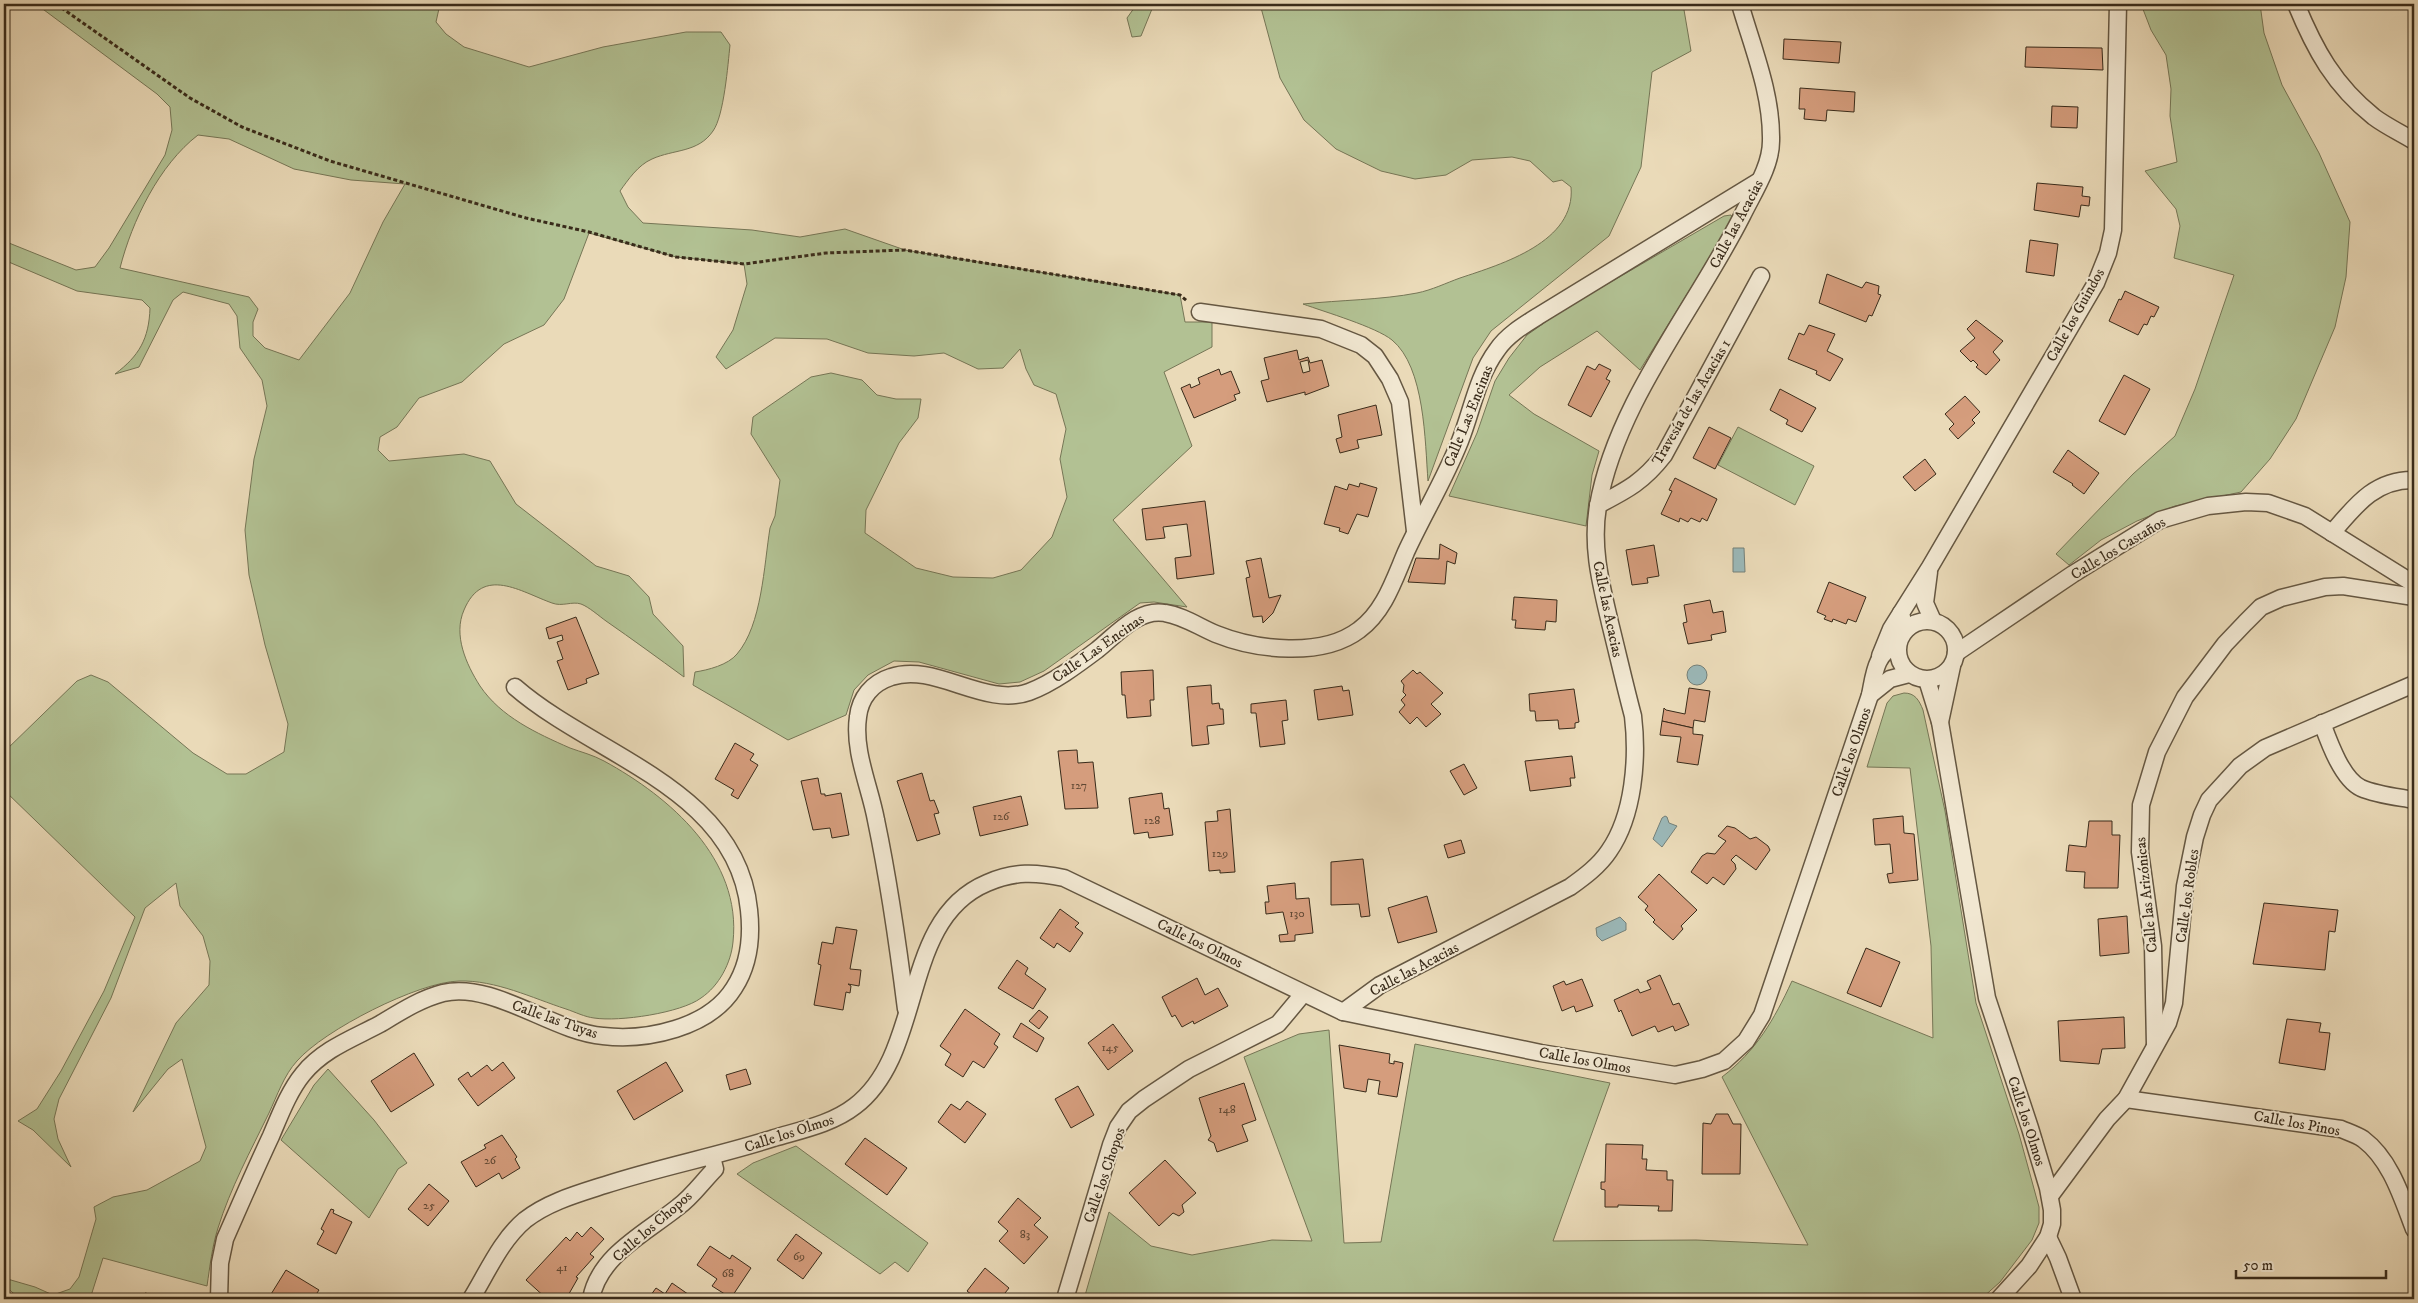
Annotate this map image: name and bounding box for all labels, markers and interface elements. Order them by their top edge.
street label: Calle las Acacias [1705,177,1768,272]
street label: Calle los Guindos [2042,265,2109,365]
street label: Travesía de las Acacias 1 [1648,336,1735,468]
street label: Calle Las Encinas [1439,363,1498,470]
street label: Calle los Castaños [2067,513,2169,584]
street label: Calle las Acacias [1588,559,1627,659]
street label: Calle Las Encinas [1049,610,1148,687]
street label: Calle los Olmos [1827,705,1876,799]
house number: 127 [1071,778,1087,793]
house number: 126 [993,809,1010,824]
house number: 128 [1144,813,1160,828]
street label: Calle las Arizónicas [2131,836,2162,954]
house number: 129 [1212,846,1228,861]
street label: Calle los Robles [2172,848,2203,944]
house number: 130 [1289,906,1305,921]
street label: Calle los Olmos [1154,914,1246,972]
street label: Calle las Acacias [1367,938,1462,1001]
street label: Calle las Tuyas [509,996,600,1043]
house number: 145 [1101,1040,1119,1055]
street label: Calle los Olmos [1537,1043,1632,1078]
street label: Calle los Olmos [2003,1074,2050,1168]
house number: 148 [1218,1102,1236,1117]
street label: Calle los Pinos [2252,1107,2342,1140]
street label: Calle los Olmos [742,1110,836,1157]
street label: Calle los Chopos [1079,1125,1130,1225]
house number: 26 [484,1153,497,1168]
street label: Calle los Chopos [609,1187,696,1266]
house number: 25 [423,1198,435,1213]
house number: 83 [1020,1227,1030,1242]
scale bar [2236,1248,2386,1280]
house number: 69 [793,1249,805,1264]
text: 50 m [2243,1256,2273,1275]
house number: 41 [556,1260,568,1275]
house number: 68 [722,1266,734,1281]

